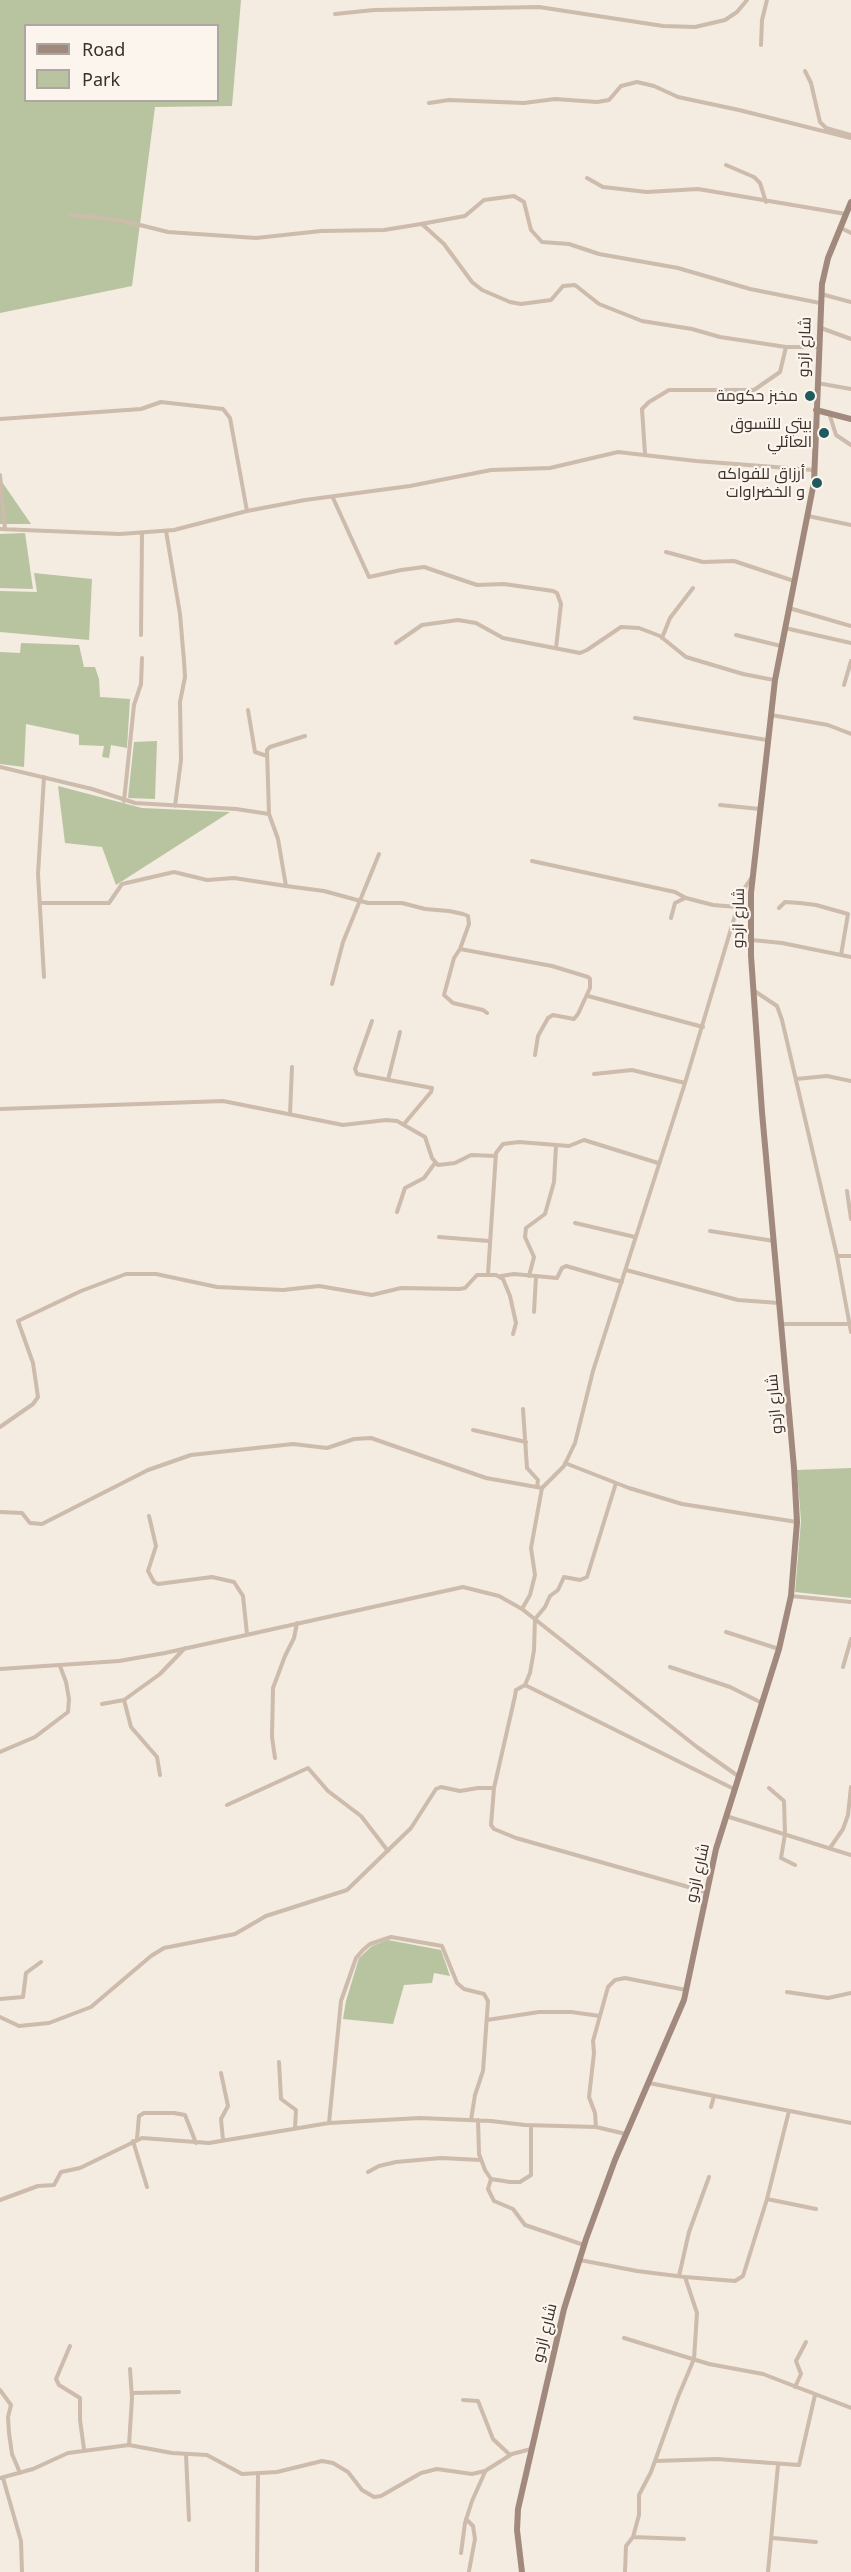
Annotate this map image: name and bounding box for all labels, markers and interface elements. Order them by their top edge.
legend [24,24,219,102]
text: Road [82,37,125,61]
text: Park [82,67,120,91]
street label: شارع ازدو [794,317,816,377]
place label: مخبز حكومة [716,386,798,406]
marker: مخبز حكومة [803,389,817,403]
place label: بيتي للتسوق العائلي [730,414,812,452]
marker: بيتي للتسوق العائلي [817,426,831,440]
place label: أرزاق للفواكه و الخضراوات [718,464,805,502]
marker: أرزاق للفواكه و الخضراوات [810,476,824,490]
street label: شارع ازدو [729,888,749,948]
street label: شارع ازدو [763,1373,787,1435]
street label: شارع ازدو [682,1842,714,1904]
street label: شارع ازدو [528,2302,562,2364]

